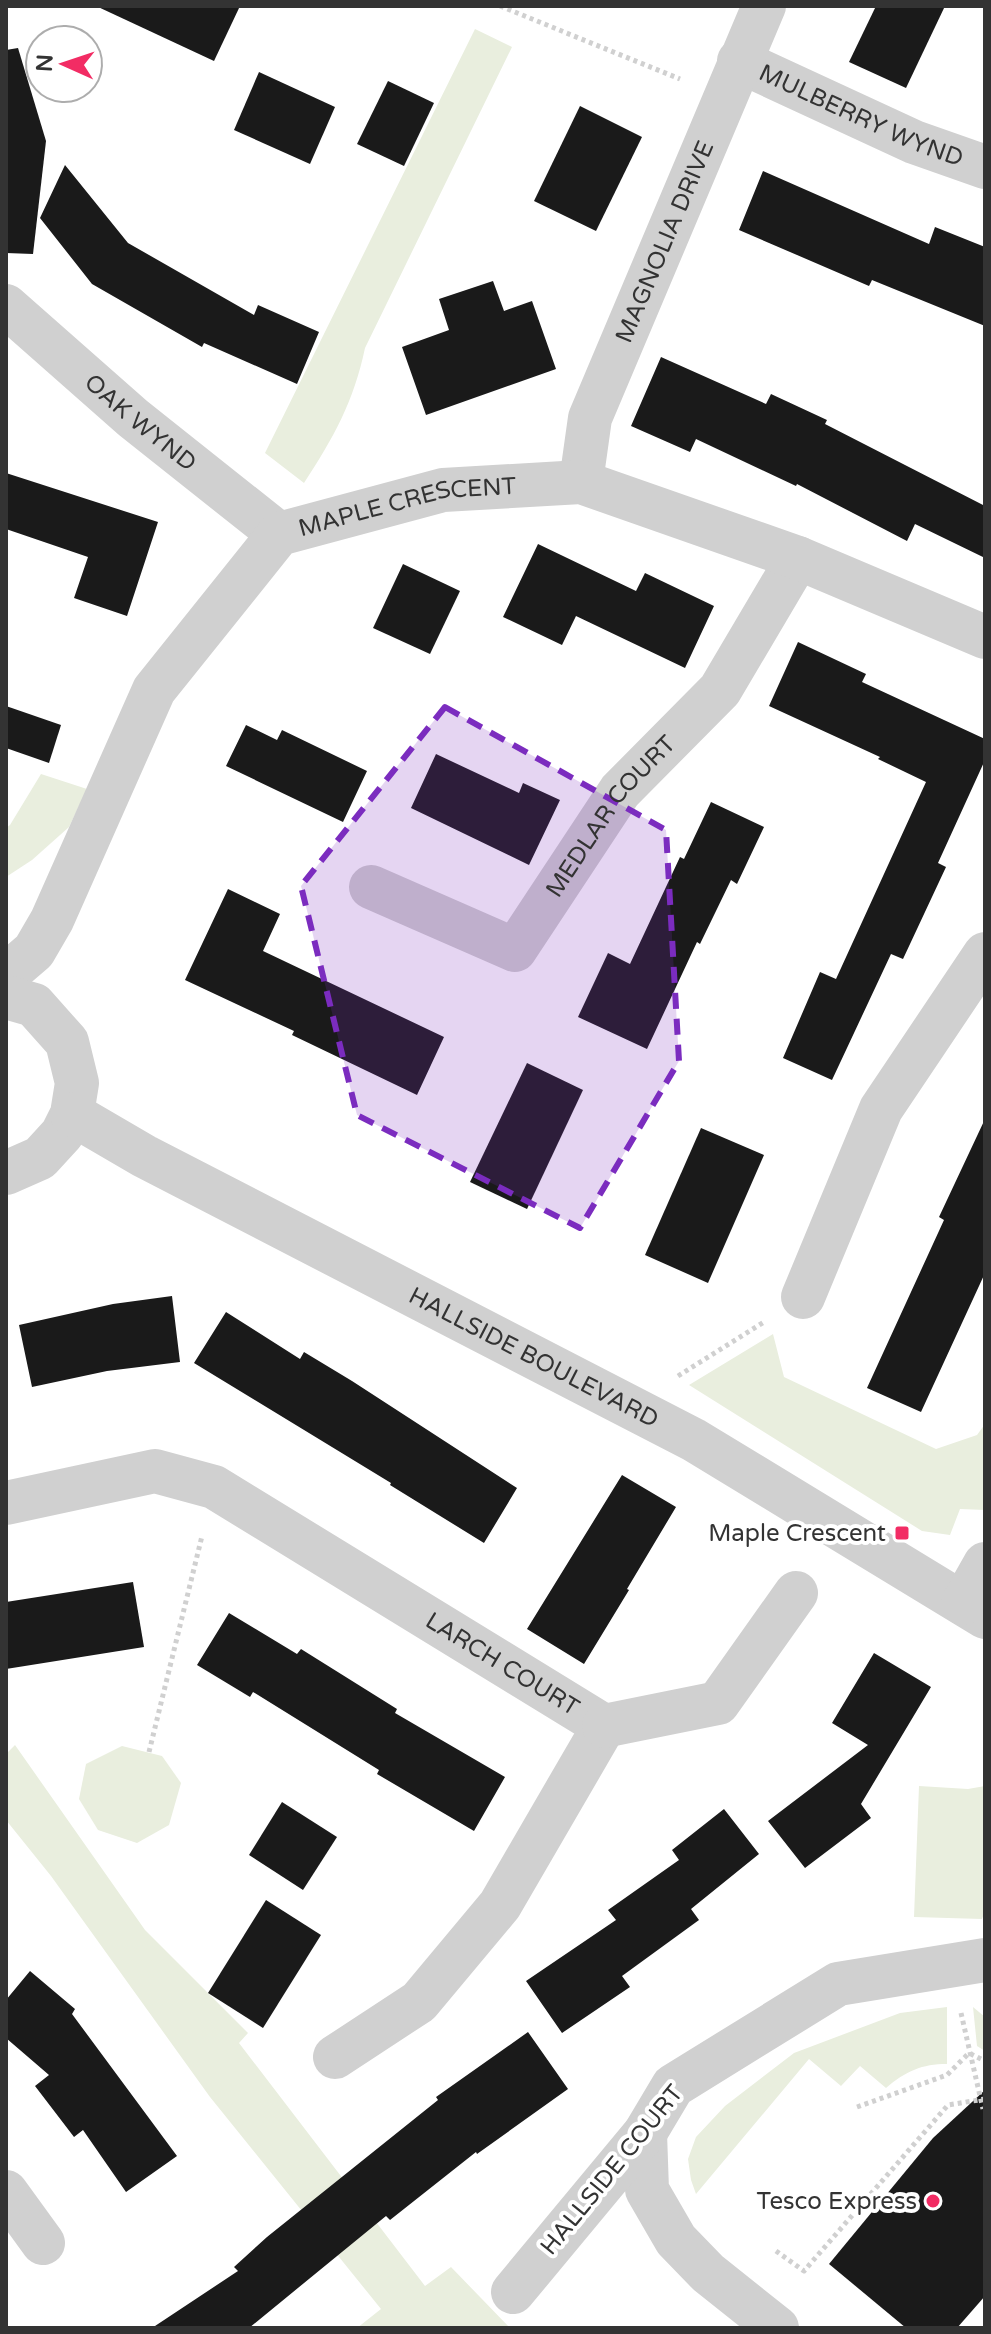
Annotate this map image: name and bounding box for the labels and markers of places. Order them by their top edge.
place label: Maple Crescent [708,1519,886,1548]
marker: Maple Crescent [893,1524,911,1542]
place label: Tesco Express [756,2187,917,2216]
marker: Tesco Express [924,2192,942,2210]

